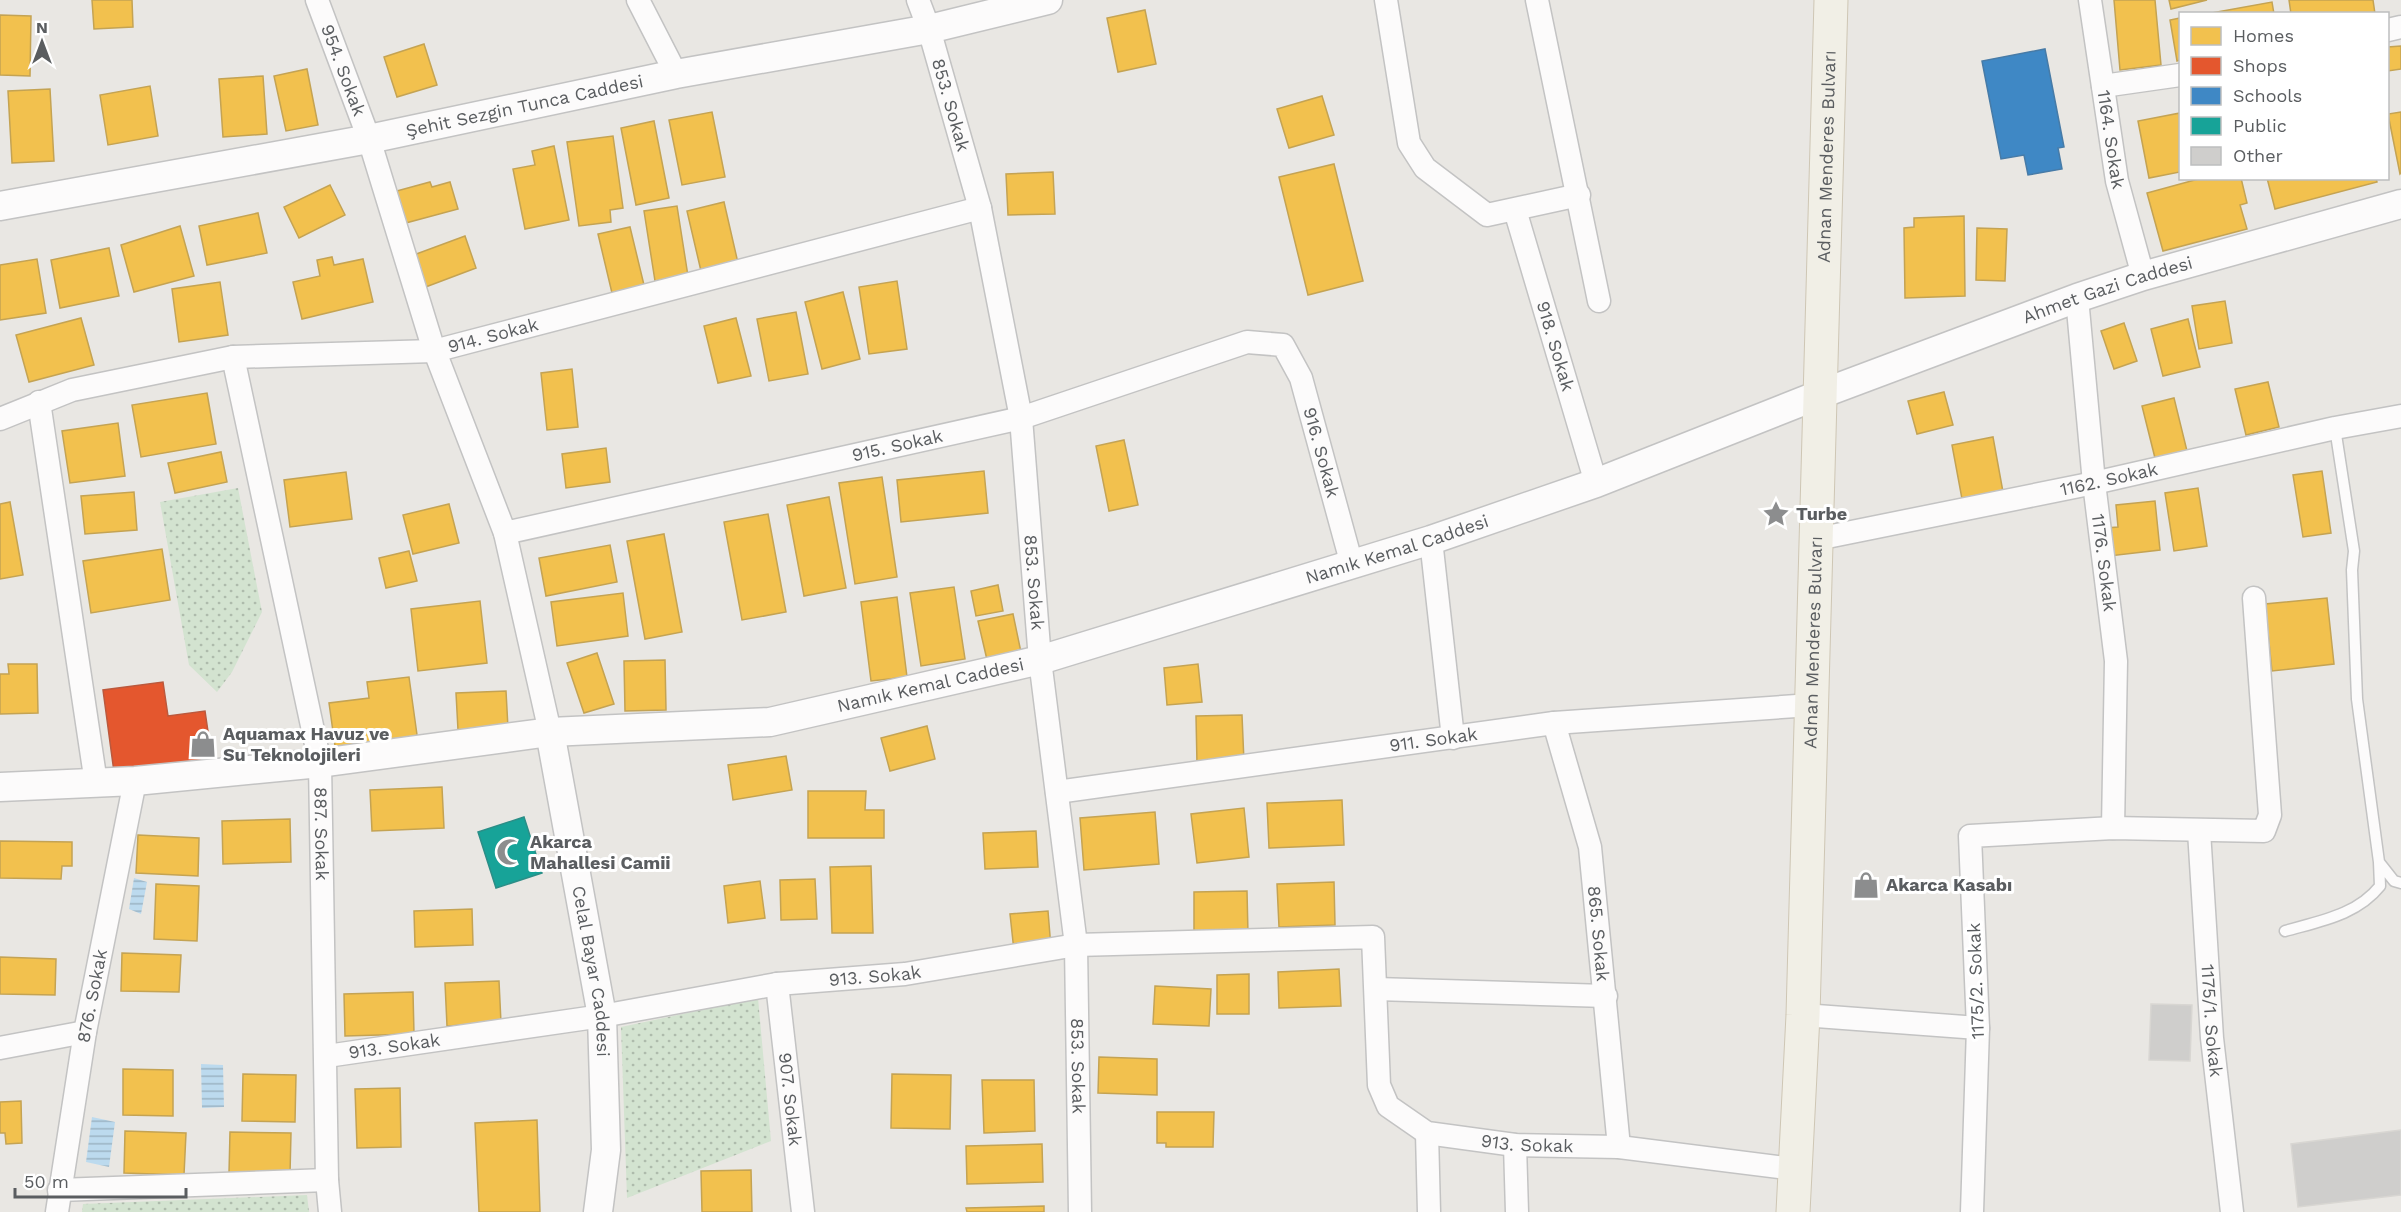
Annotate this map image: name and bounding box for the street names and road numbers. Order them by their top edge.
street label: 954. Sokak [317,21,370,119]
street label: Adnan Menderes Bulvarı [1813,50,1840,263]
street label: 853. Sokak [928,56,974,154]
street label: Şehit Sezgin Tunca Caddesi [404,70,645,141]
street label: 1164. Sokak [2094,89,2130,191]
street label: Ahmet Gazi Caddesi [2020,252,2195,327]
street label: 918. Sokak [1533,298,1579,394]
street label: 914. Sokak [445,313,540,357]
street label: 916. Sokak [1299,405,1344,500]
street label: 915. Sokak [850,425,945,465]
street label: 1162. Sokak [2058,458,2160,500]
street label: Namık Kemal Caddesi [1303,510,1491,588]
street label: 1176. Sokak [2088,512,2121,613]
street label: 853. Sokak [1020,534,1049,631]
street label: Adnan Menderes Bulvarı [1799,536,1826,749]
street label: Namık Kemal Caddesi [835,653,1026,716]
street label: 911. Sokak [1388,723,1479,756]
street label: 887. Sokak [310,787,333,881]
street label: Celal Bayar Caddesi [568,884,614,1057]
street label: 865. Sokak [1584,885,1614,982]
street label: 1175/2. Sokak [1963,922,1988,1040]
street label: 876. Sokak [73,947,111,1044]
street label: 913. Sokak [828,960,922,990]
street label: 1175/1. Sokak [2197,963,2227,1078]
street label: 853. Sokak [1067,1018,1090,1114]
street label: 913. Sokak [347,1029,441,1063]
street label: 907. Sokak [775,1051,806,1147]
street label: 913. Sokak [1480,1129,1573,1156]

